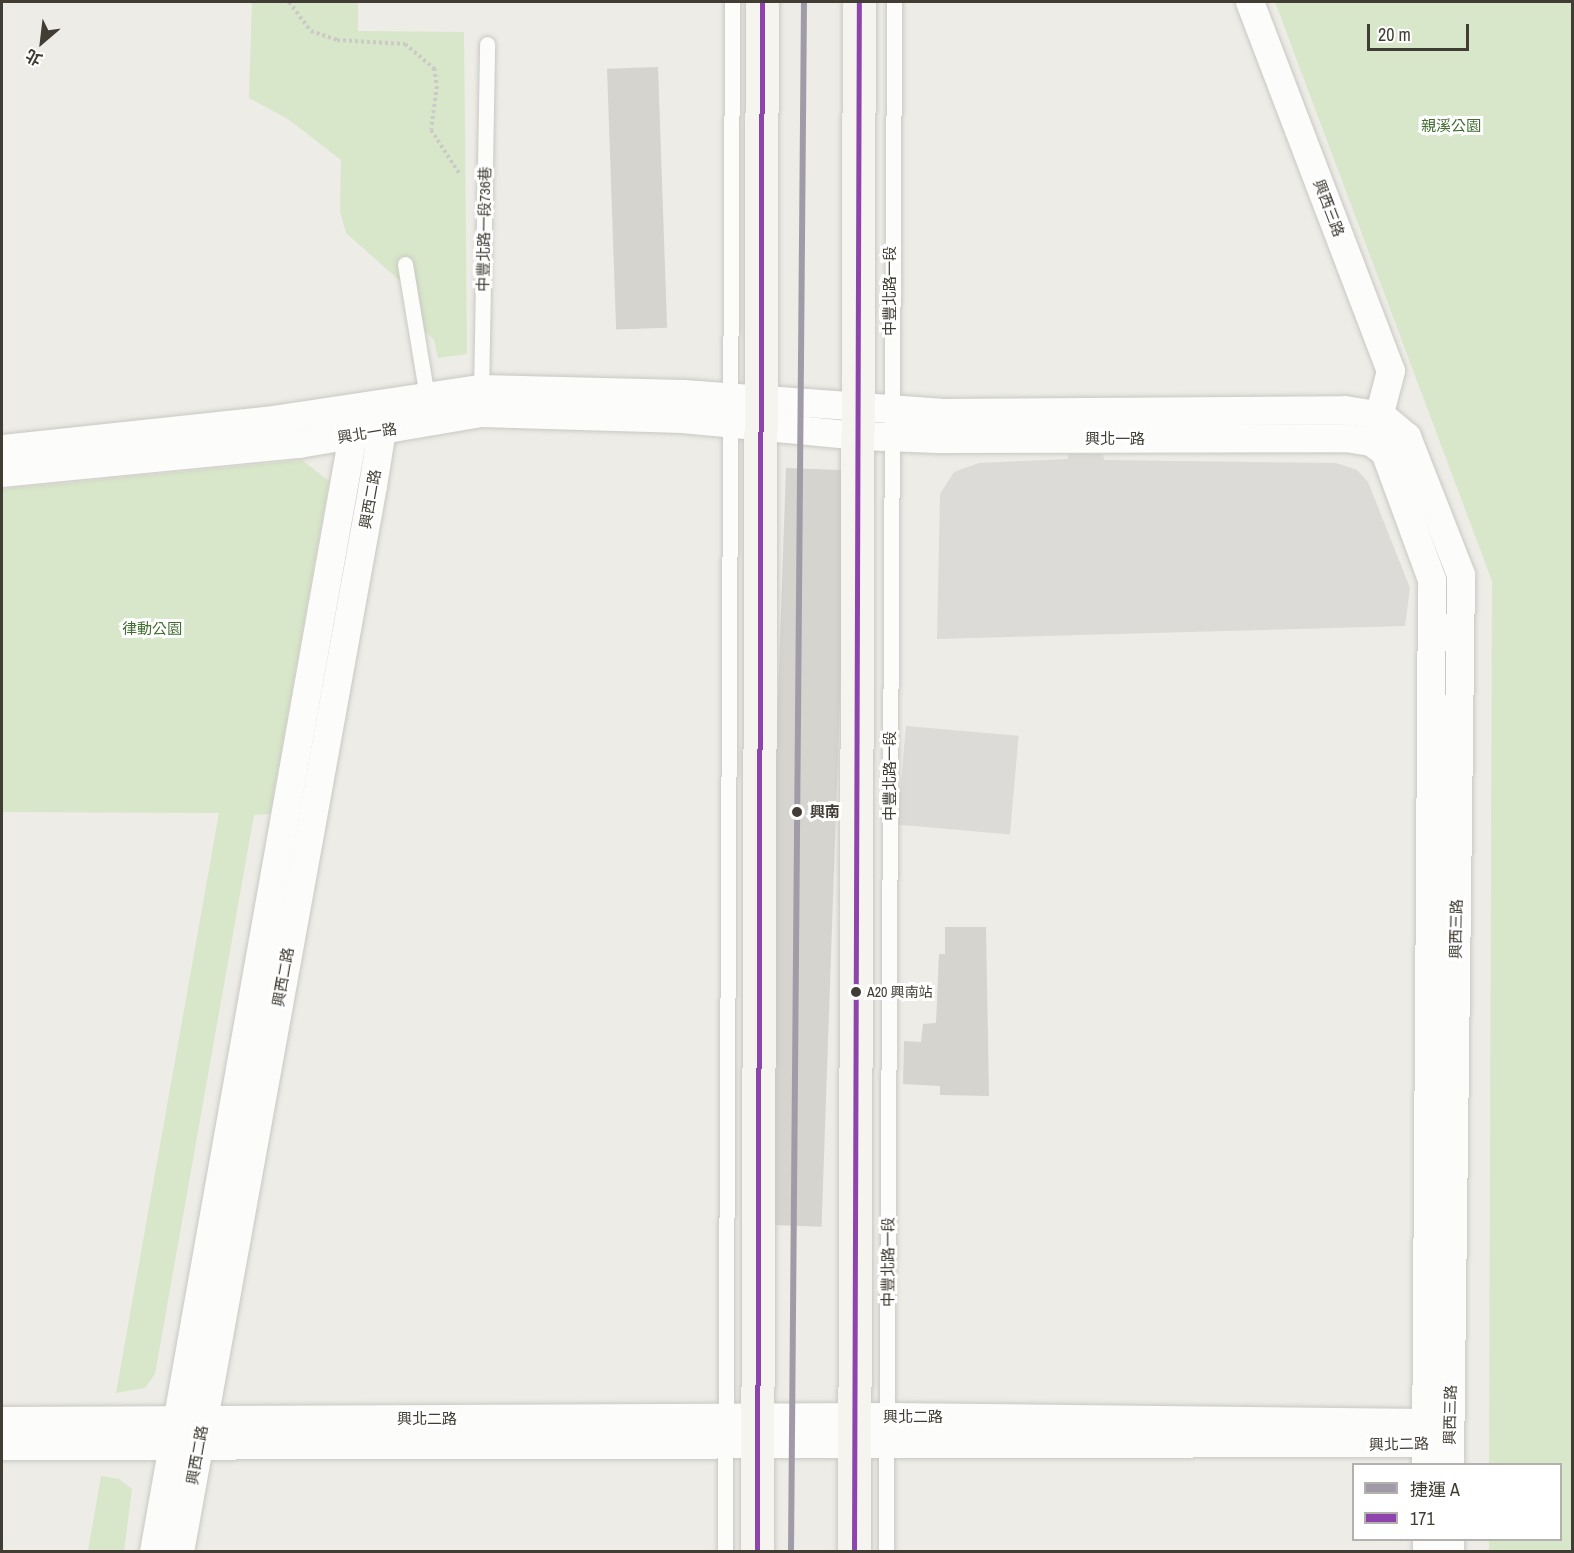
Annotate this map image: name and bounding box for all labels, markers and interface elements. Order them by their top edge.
north arrow [12,12,72,72]
scale bar [1370,12,1472,50]
text: 20 m [1378,22,1411,47]
text: 北 [21,44,46,71]
park label: 親溪公園 [1421,117,1481,135]
street label: 中豐北路一段736巷 [474,166,494,292]
street label: 興西三路 [1310,177,1348,239]
street label: 中豐北路一段 [881,246,899,336]
street label: 興北一路 [336,419,398,447]
street label: 興北一路 [1085,430,1145,448]
street label: 興西二路 [356,468,384,530]
park label: 律動公園 [122,620,182,638]
street label: 中豐北路一段 [881,731,899,821]
marker: 興南 [788,803,806,821]
place label: 興南 [810,803,840,821]
street label: 興西三路 [1446,899,1466,959]
street label: 興西二路 [269,946,297,1008]
place label: A20 興南站 [867,984,933,1000]
marker: A20 興南站 [850,986,862,998]
street label: 中豐北路一段 [879,1217,897,1307]
street label: 興西三路 [1440,1385,1460,1445]
street label: 興北二路 [883,1408,943,1426]
street label: 興北二路 [397,1410,457,1428]
street label: 興西二路 [183,1424,211,1486]
street label: 興北二路 [1369,1434,1429,1454]
legend [1352,1463,1562,1541]
text: 捷運 A [1410,1477,1460,1502]
text: 171 [1410,1506,1435,1531]

